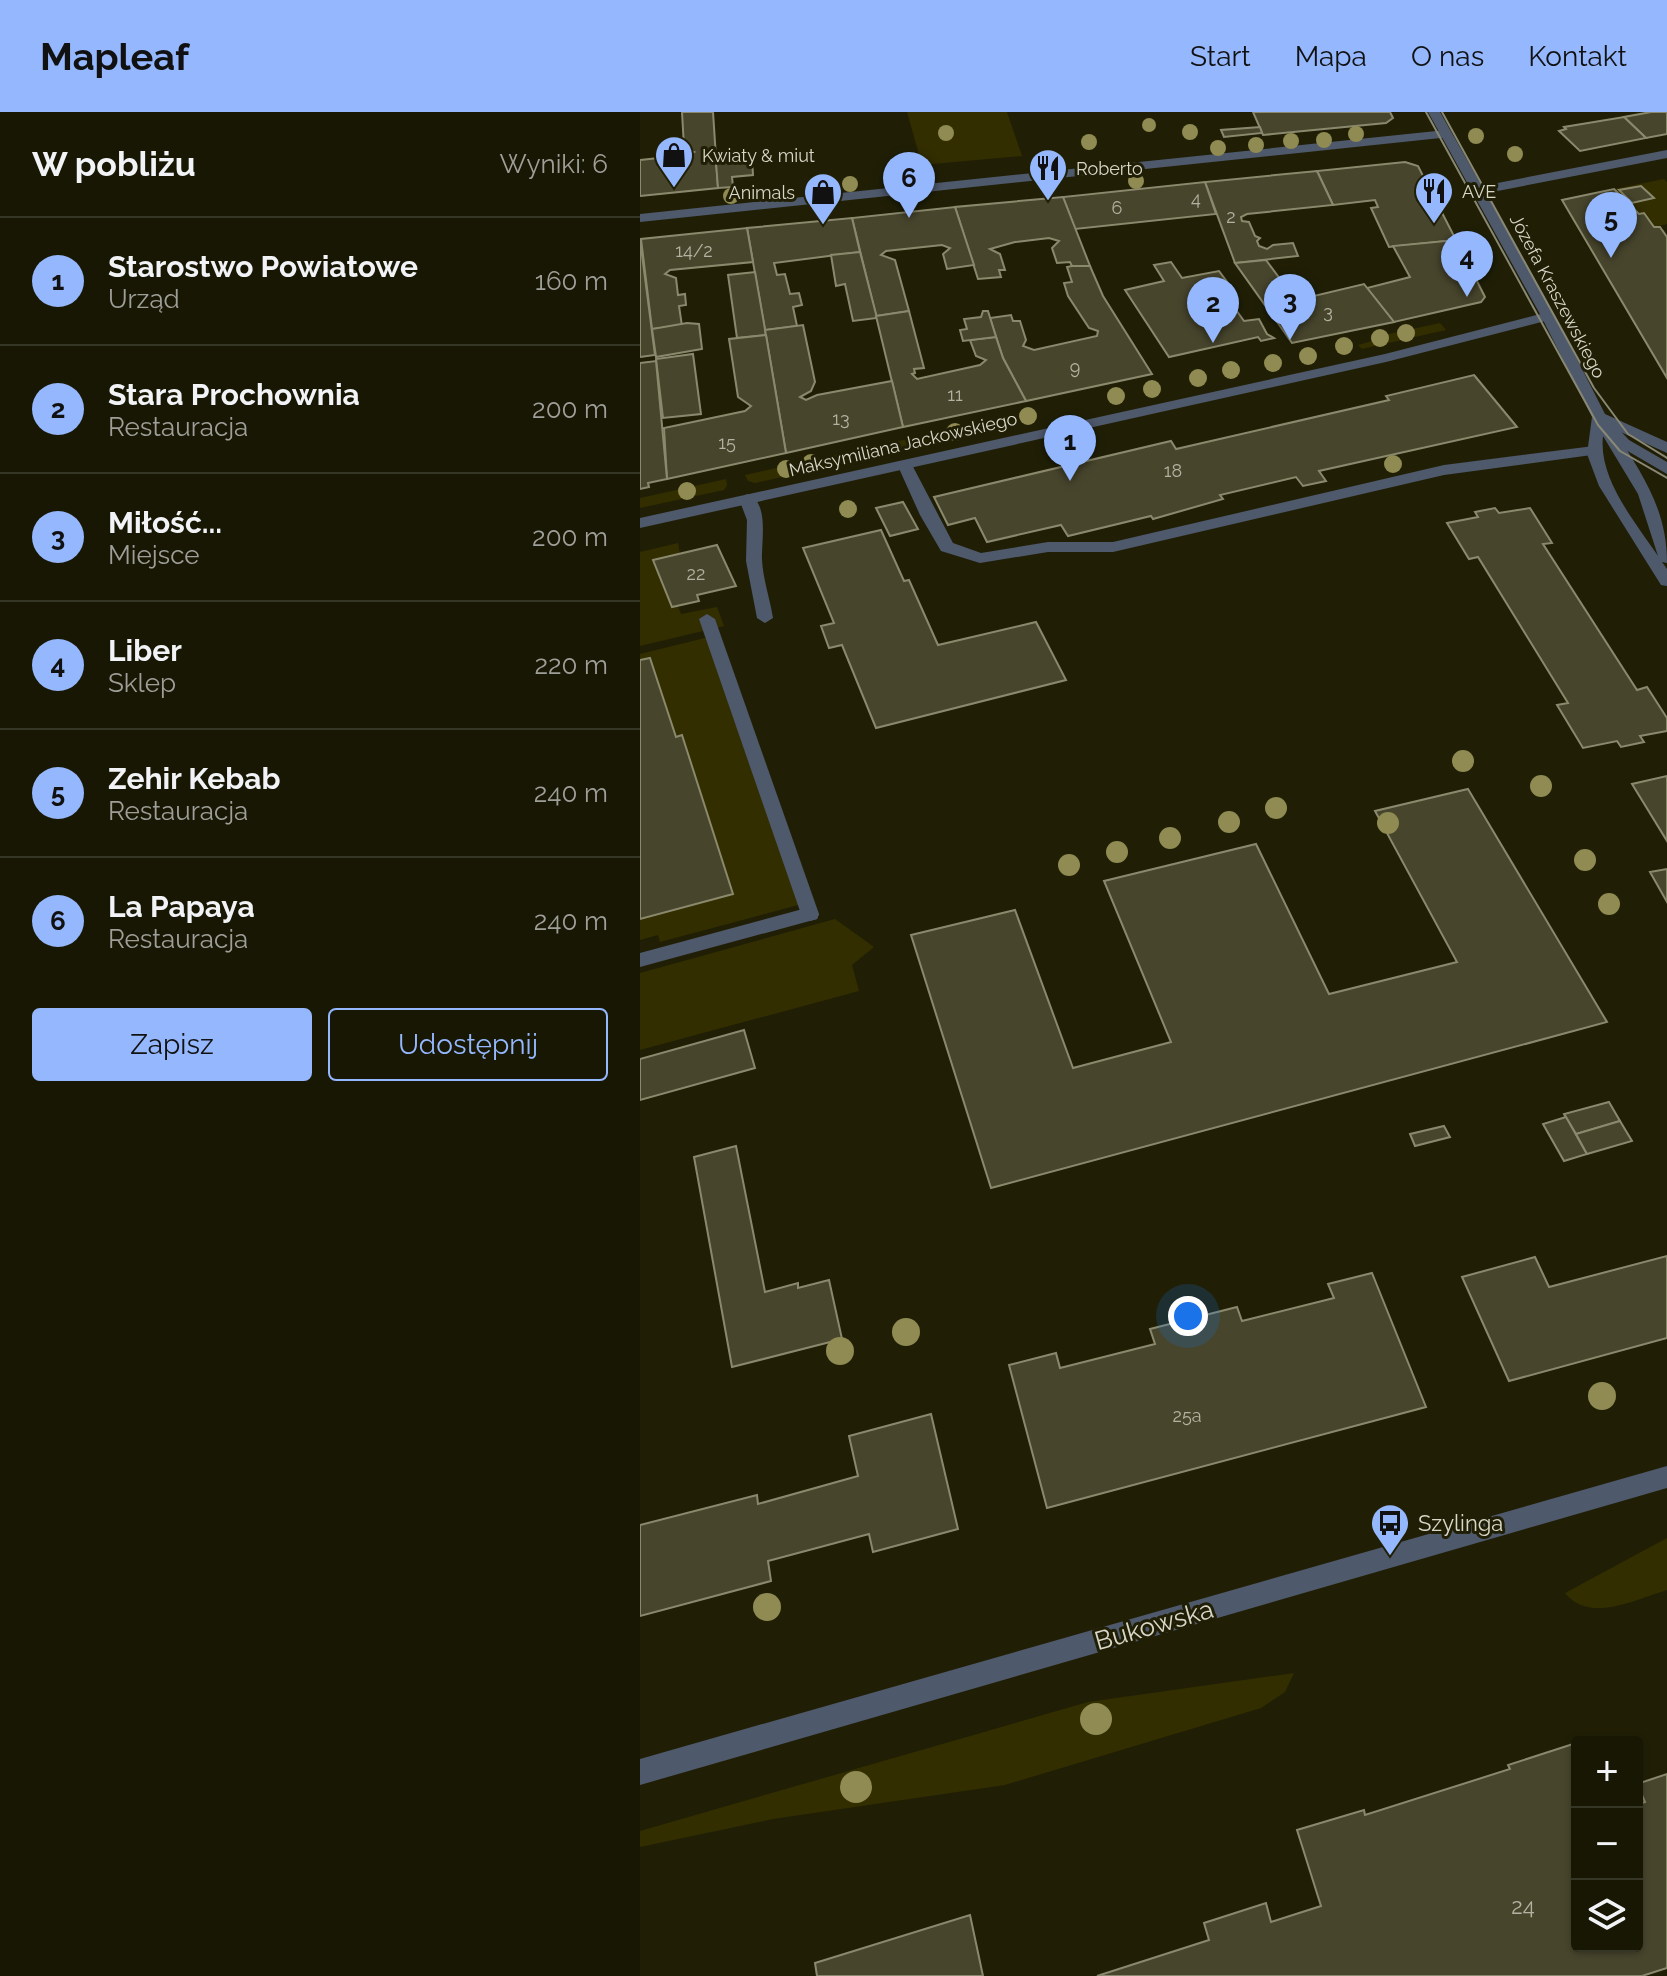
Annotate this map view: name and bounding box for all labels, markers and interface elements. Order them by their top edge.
text: Mapleaf [40,34,189,79]
text: Start [1190,40,1251,73]
text: Mapa [1295,40,1367,73]
text: O nas [1411,40,1484,73]
text: Kontakt [1528,40,1627,73]
shop icon: Kwiaty & miut [653,134,695,189]
text: W pobliżu [32,144,196,184]
place label: Kwiaty & miut [702,145,815,166]
restaurant icon: Roberto [1027,147,1069,202]
text: Wyniki: 6 [500,149,608,179]
pin: 6 [883,152,935,218]
place label: Roberto [1076,158,1143,179]
restaurant icon: AVE [1413,170,1455,225]
shop icon: Animals [802,171,844,226]
place label: AVE [1462,181,1496,202]
place label: Animals [728,182,795,203]
house number: 4 [1191,188,1201,209]
pin: 5 [1585,192,1637,258]
house number: 6 [1112,197,1123,218]
house number: 2 [1226,206,1236,227]
street label: Józefa Kraszewskiego [1506,210,1610,382]
pin: 4 [1441,231,1493,297]
house number: 14/2 [675,240,713,261]
text: Starostwo Powiatowe [108,249,418,284]
text: 1 [52,266,64,296]
text: 160 m [535,266,608,296]
pin: 3 [1264,274,1316,340]
pin: 2 [1187,277,1239,343]
text: Urząd [108,284,180,314]
house number: 3 [1323,301,1333,322]
house number: 9 [1070,357,1080,378]
text: Stara Prochownia [108,377,360,412]
house number: 11 [947,384,963,405]
text: 2 [51,394,65,424]
text: 200 m [532,394,608,424]
street label: Maksymiliana Jackowskiego [787,407,1019,480]
house number: 13 [832,408,850,429]
text: Restauracja [108,412,248,442]
pin: 1 [1044,415,1096,481]
house number: 15 [718,432,736,453]
house number: 18 [1164,460,1182,481]
text: Miłość... [108,505,222,540]
text: 3 [51,522,65,552]
text: 200 m [532,522,608,552]
text: Miejsce [108,540,200,570]
house number: 22 [687,563,705,584]
text: Liber [108,633,182,668]
text: 4 [51,650,65,680]
text: 220 m [534,650,608,680]
text: Sklep [108,668,176,698]
text: Zehir Kebab [108,761,281,796]
text: 5 [51,778,65,808]
text: 240 m [534,778,608,808]
text: Restauracja [108,796,248,826]
text: La Papaya [108,889,255,924]
text: 6 [50,906,66,936]
text: 240 m [534,906,608,936]
text: Restauracja [108,924,248,954]
button: Zapisz [32,1008,312,1081]
button: Udostępnij [328,1008,608,1081]
your location [1168,1296,1208,1336]
house number: 25a [1173,1405,1202,1426]
bus stop icon: Szylinga [1369,1502,1411,1557]
place label: Szylinga [1418,1510,1503,1536]
street label: Bukowska [1091,1594,1217,1656]
map controls [1571,1736,1643,1952]
button: + [1571,1736,1643,1808]
button: − [1571,1808,1643,1880]
button: layers [1571,1880,1643,1952]
house number: 24 [1511,1893,1535,1919]

